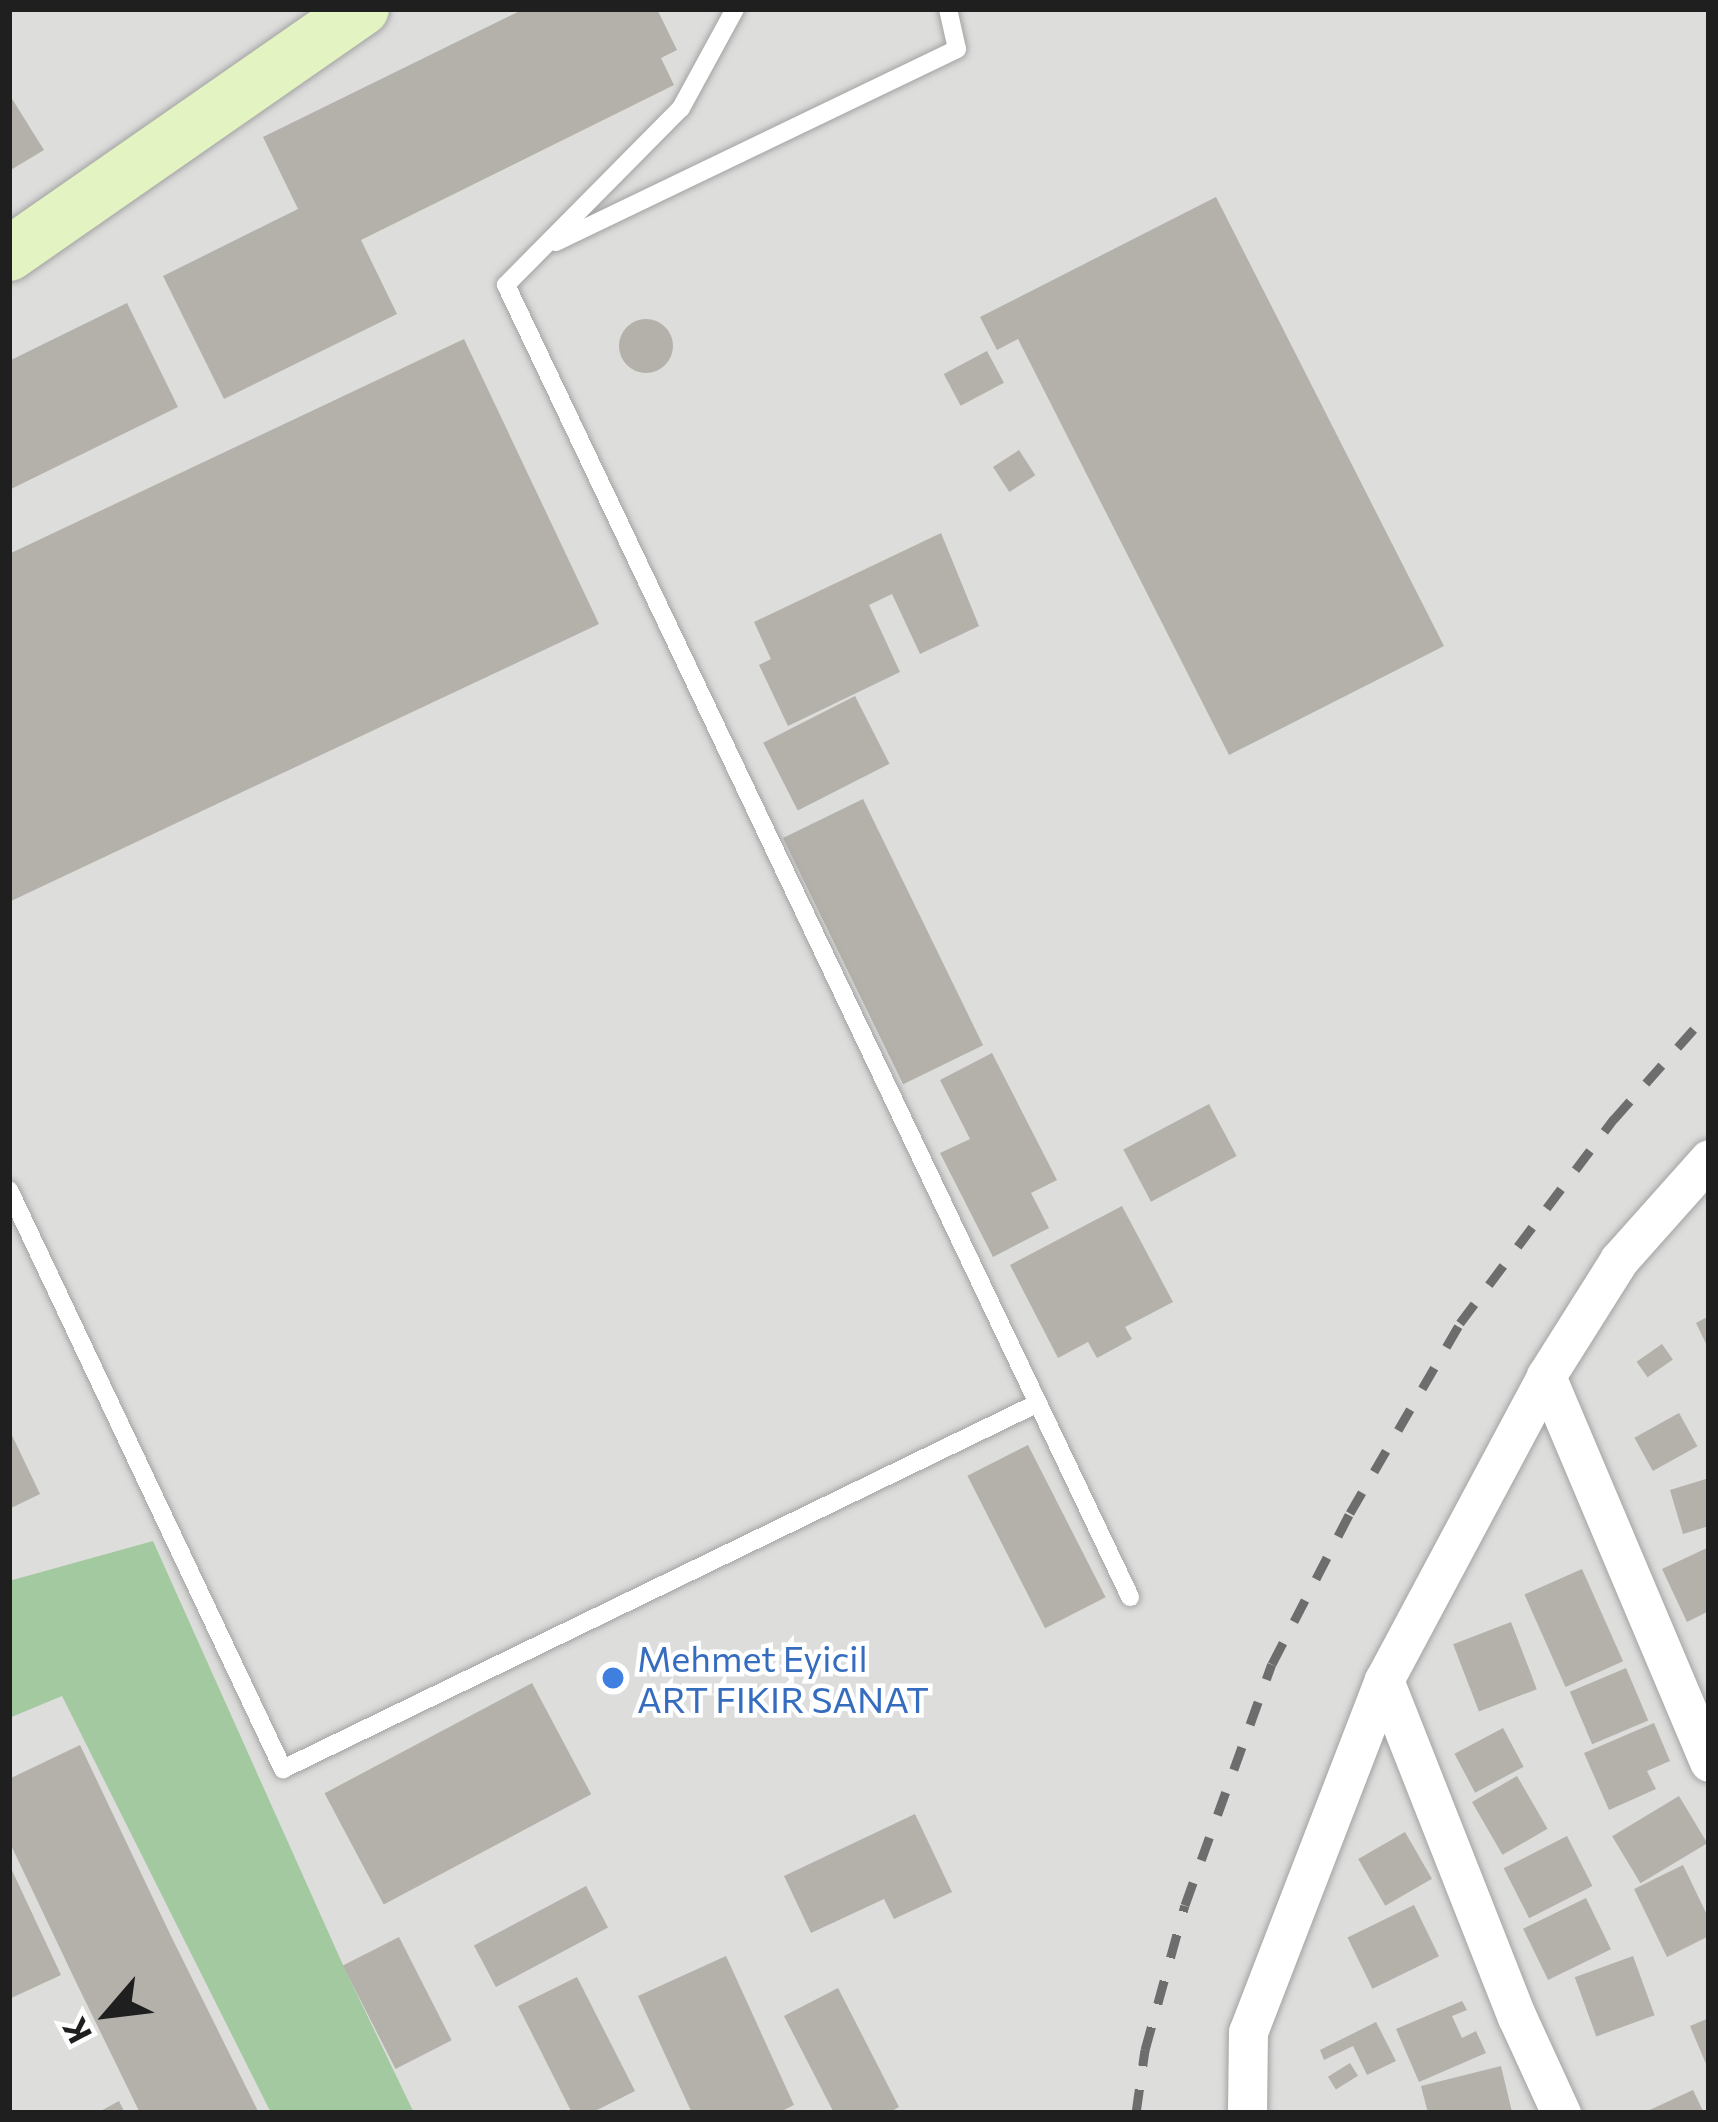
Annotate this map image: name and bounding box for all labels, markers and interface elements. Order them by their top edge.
place label: Mehmet Eyicil ART FIKIR SANAT [637,1635,929,1720]
marker: Mehmet Eyicil ART FIKIR SANAT [600,1665,626,1691]
north arrow [48,1954,168,2074]
text: K [52,2011,99,2051]

